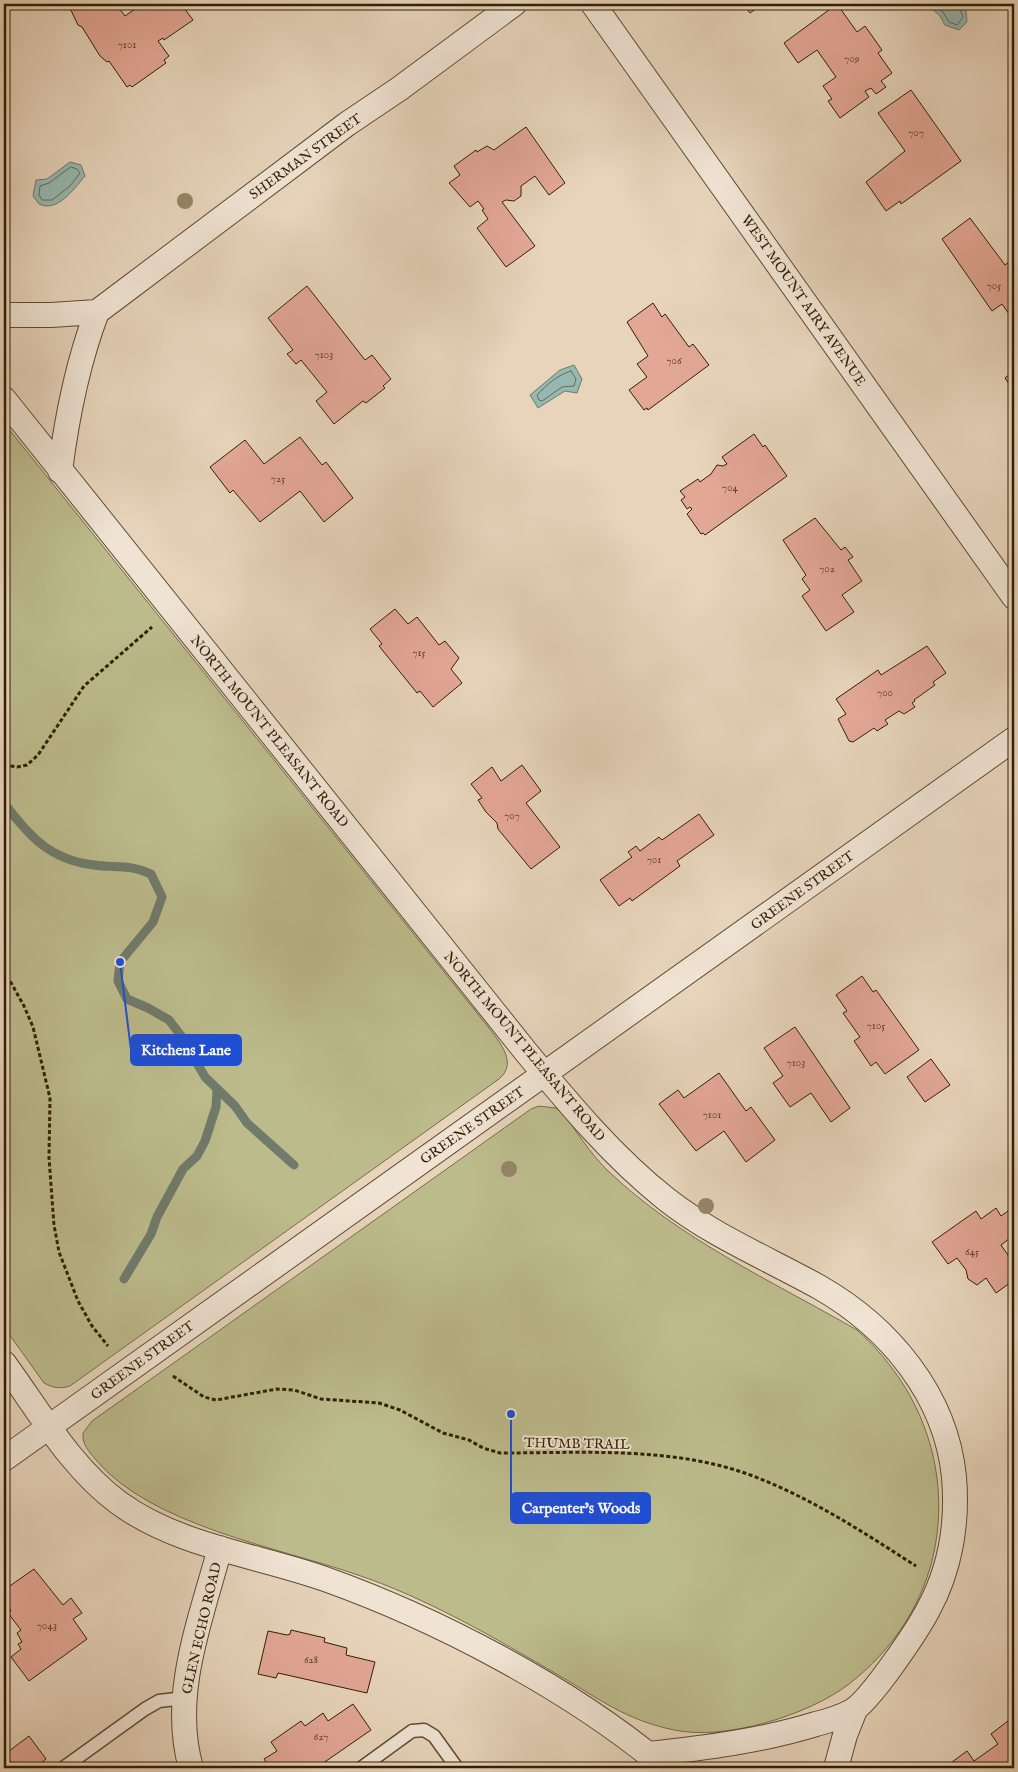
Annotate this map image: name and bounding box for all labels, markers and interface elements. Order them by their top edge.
house number: 7101 [118,38,136,52]
house number: 709 [844,52,860,66]
street label: SHERMAN STREET [246,109,366,204]
house number: 707 [908,126,924,140]
street label: WEST MOUNT AIRY AVENUE [737,211,870,390]
house number: 705 [987,279,1001,293]
house number: 7103 [315,348,333,362]
house number: 706 [666,354,682,368]
house number: 725 [271,472,285,486]
house number: 704 [722,481,739,495]
house number: 702 [819,562,835,576]
street label: NORTH MOUNT PLEASANT ROAD [186,632,352,831]
house number: 715 [412,646,426,660]
house number: 700 [877,686,893,700]
house number: 707 [504,809,520,823]
street label: GREENE STREET [747,847,858,934]
house number: 701 [647,853,661,867]
street label: NORTH MOUNT PLEASANT ROAD [439,948,609,1145]
house number: 7105 [867,1019,885,1033]
callout: Kitchens Lane [131,1035,241,1065]
text: Kitchens Lane [141,1041,231,1060]
house number: 7103 [787,1056,805,1070]
street label: GREENE STREET [417,1083,529,1169]
house number: 7101 [703,1108,721,1122]
house number: 645 [965,1245,979,1259]
street label: GREENE STREET [87,1317,198,1404]
street label: THUMB TRAIL [524,1434,630,1454]
callout: Carpenter's Woods [511,1493,650,1523]
text: Carpenter's Woods [522,1499,641,1518]
street label: GLEN ECHO ROAD [178,1561,226,1696]
house number: 7043 [37,1619,57,1633]
house number: 628 [304,1653,318,1667]
house number: 627 [314,1730,328,1744]

